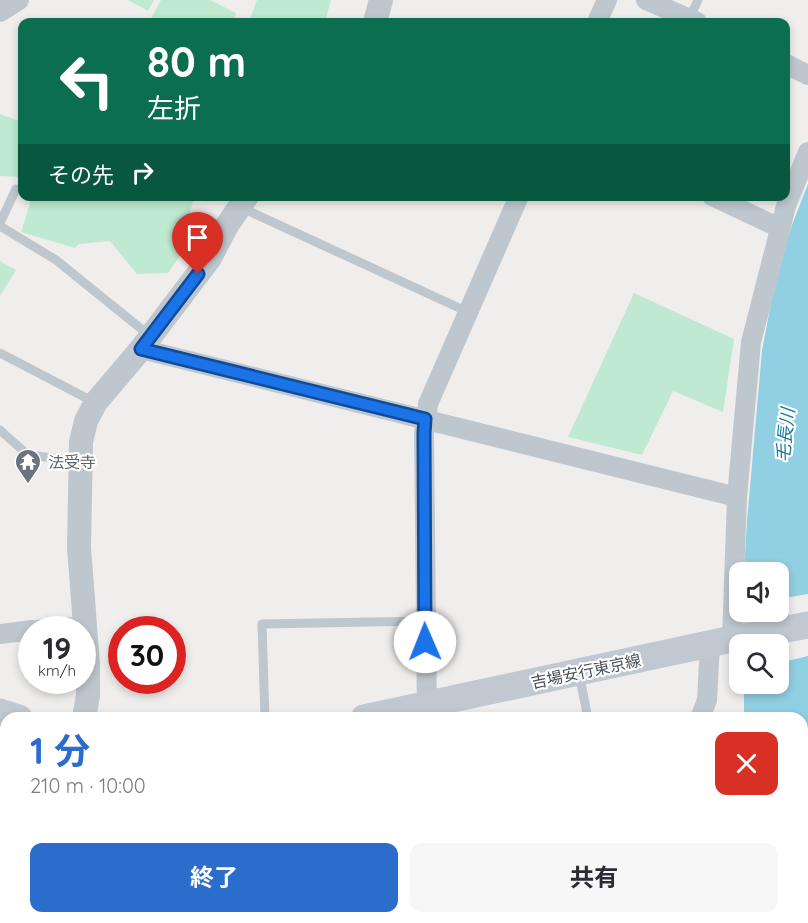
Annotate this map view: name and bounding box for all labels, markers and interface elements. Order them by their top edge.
text: 80 m [147,35,246,88]
icon: left [48,42,126,120]
text: 左折 [147,91,201,125]
icon: right [126,156,159,189]
text: その先 [48,161,114,189]
pin [172,212,223,274]
icon: arrive [181,221,214,254]
water label: 毛長川 [771,405,799,463]
temple icon: 法受寺 [13,447,43,485]
place label: 法受寺 [48,452,96,472]
map controls [729,562,789,694]
button: sound [729,562,789,622]
position arrow [393,610,457,674]
speed limit sign: 30 [108,616,186,694]
text: 19 [43,629,71,667]
button: search [729,634,789,694]
street label: 吉場安行東京線 [529,650,643,692]
text: km/h [38,661,76,680]
text: 1 分 [30,728,90,773]
button: close [715,732,778,795]
text: 210 m · 10:00 [30,773,146,798]
button: 終了 [30,843,398,912]
button: 共有 [410,843,778,912]

